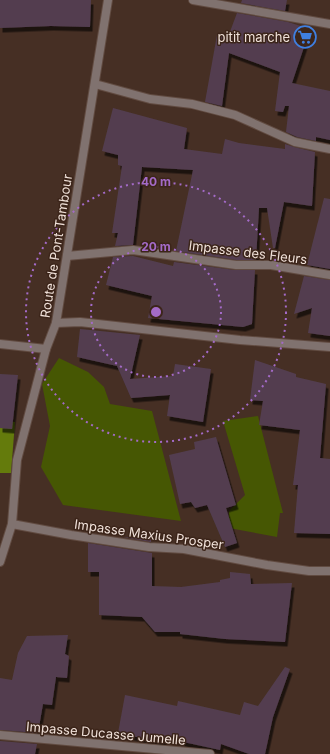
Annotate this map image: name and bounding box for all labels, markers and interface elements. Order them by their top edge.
supermarket icon: pitit marche [292,24,318,50]
place label: pitit marche [218,29,290,45]
street label: Route de Pont-Tambour [37,173,75,319]
text: 40 m [141,174,171,189]
street label: Impasse des Fleurs [188,237,308,267]
text: 20 m [141,239,171,254]
centre of rings [149,305,163,319]
street label: Impasse Maxius Prosper [73,516,225,552]
street label: Impasse Ducasse Jumelle [26,718,186,748]

